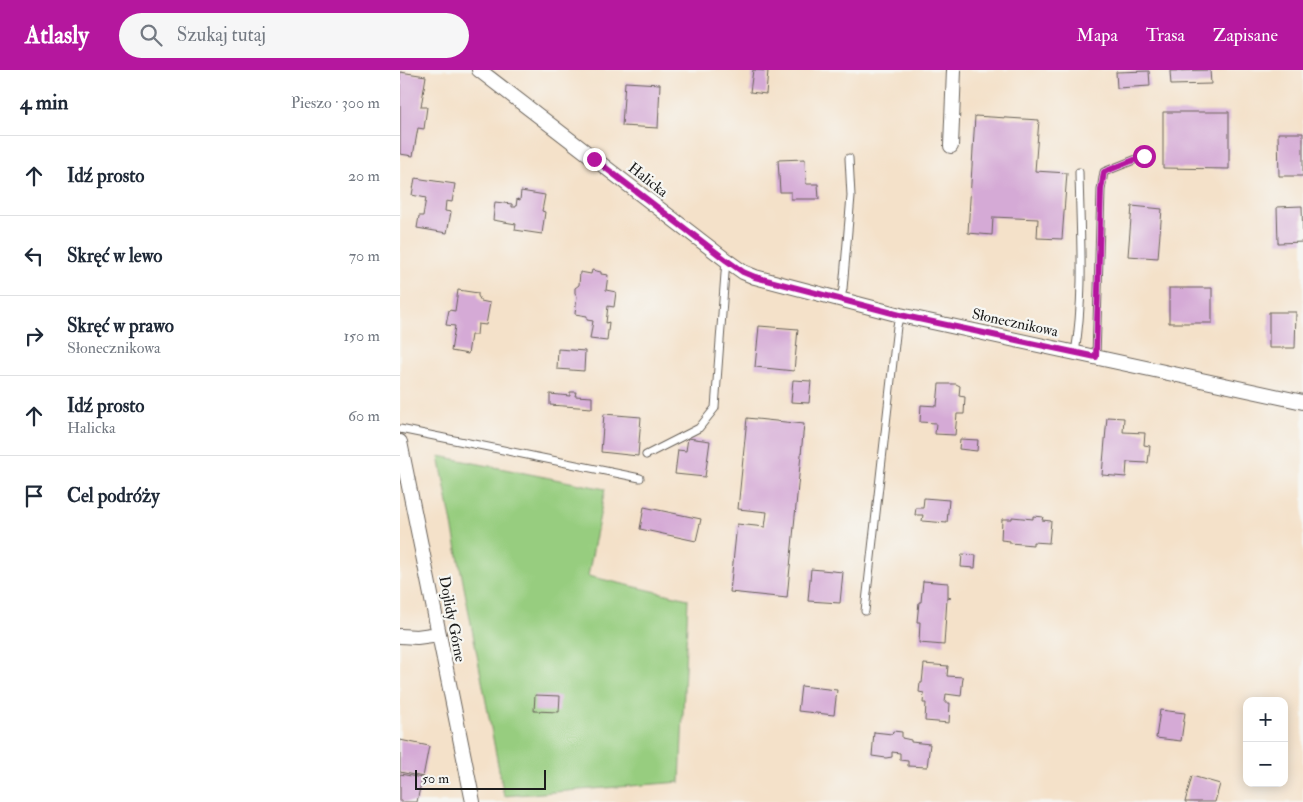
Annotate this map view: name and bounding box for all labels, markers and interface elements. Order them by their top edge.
search box [119,13,469,58]
text: Atlasly [25,20,89,51]
icon: search [137,21,165,49]
text: Szukaj tutaj [177,23,266,47]
text: Mapa [1077,24,1118,47]
text: Trasa [1146,24,1185,47]
text: Zapisane [1213,24,1278,47]
text: 4 min [20,89,68,116]
text: Pieszo · 300 m [291,93,380,113]
route start [1133,145,1156,168]
route end [583,148,606,171]
street label: Halicka [624,159,672,202]
icon: ahead [20,162,48,190]
text: Idź prosto [67,164,144,188]
text: 20 m [348,166,380,186]
icon: left [20,242,48,270]
text: Skręć w lewo [67,244,162,268]
text: 70 m [349,246,380,266]
street label: Słonecznikowa [970,305,1061,342]
text: Skręć w prawo [67,314,174,338]
icon: right [20,322,48,350]
text: 150 m [343,326,380,346]
text: Słonecznikowa [67,338,161,358]
text: Idź prosto [67,394,144,418]
icon: ahead [20,402,48,430]
text: 60 m [348,406,380,426]
text: Halicka [67,418,116,438]
icon: arrive [20,482,48,510]
text: Cel podróży [67,484,160,508]
street label: Dojlidy Górne [434,574,470,664]
map controls [1243,697,1288,787]
button: + [1243,697,1288,742]
button: − [1243,742,1288,787]
scale bar [415,767,546,790]
text: 50 m [422,770,449,787]

